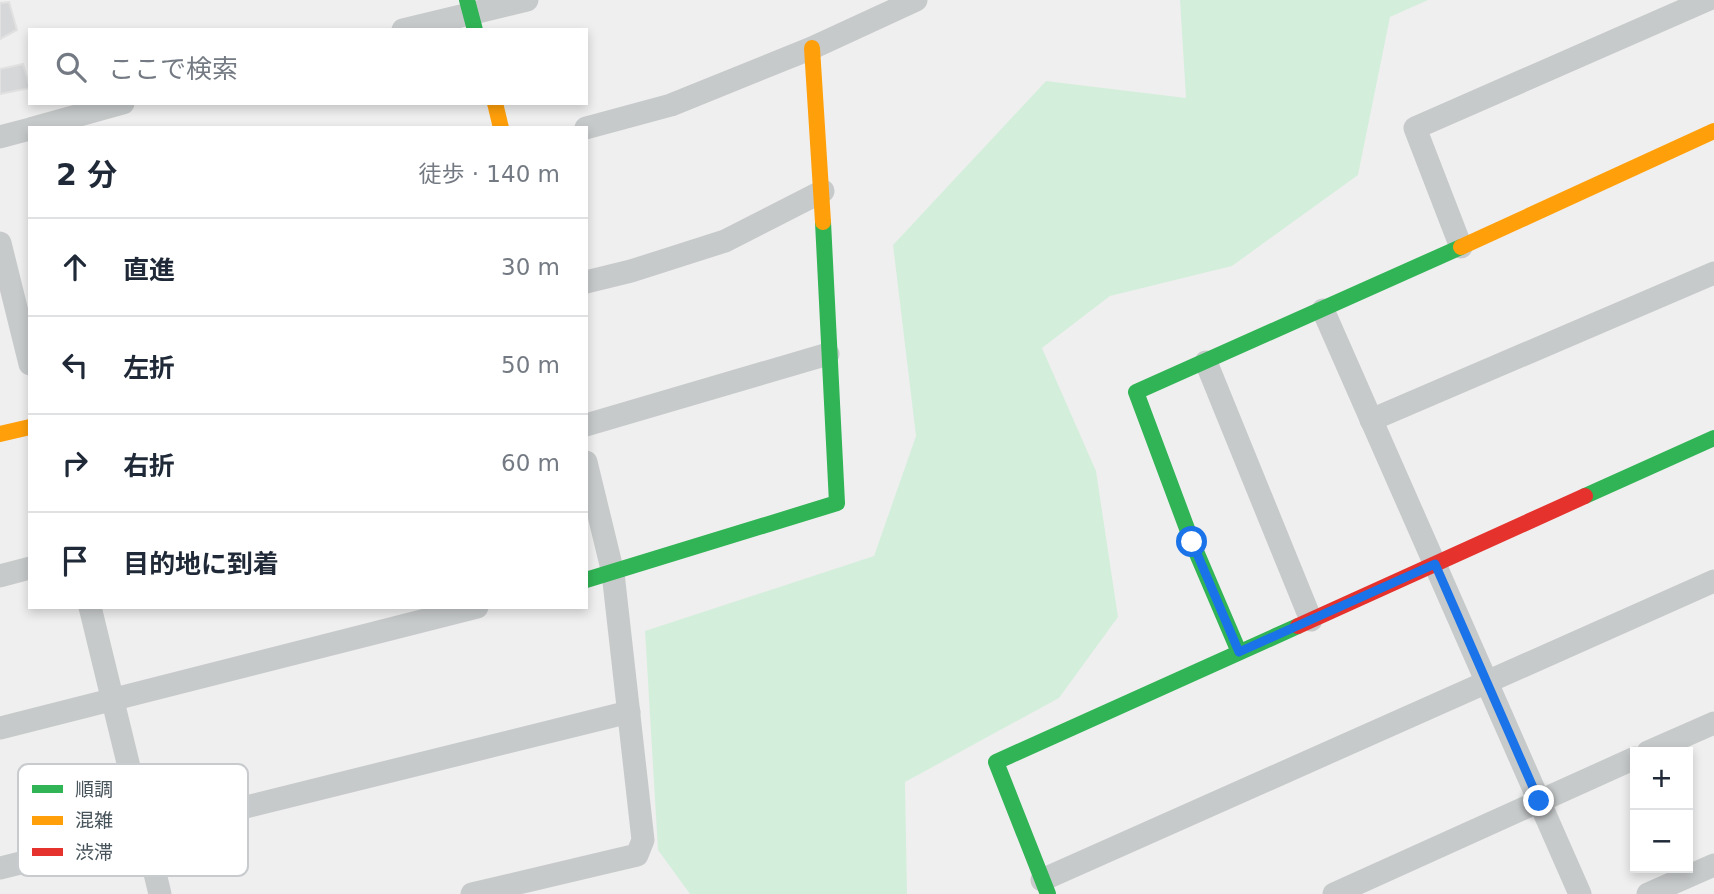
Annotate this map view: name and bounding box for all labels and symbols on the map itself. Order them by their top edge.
route start [1176,526,1207,557]
legend [18,764,248,876]
text: 順調 [75,778,113,800]
route end [1523,785,1554,816]
text: 混雑 [75,809,113,831]
text: 渋滞 [75,841,113,863]

